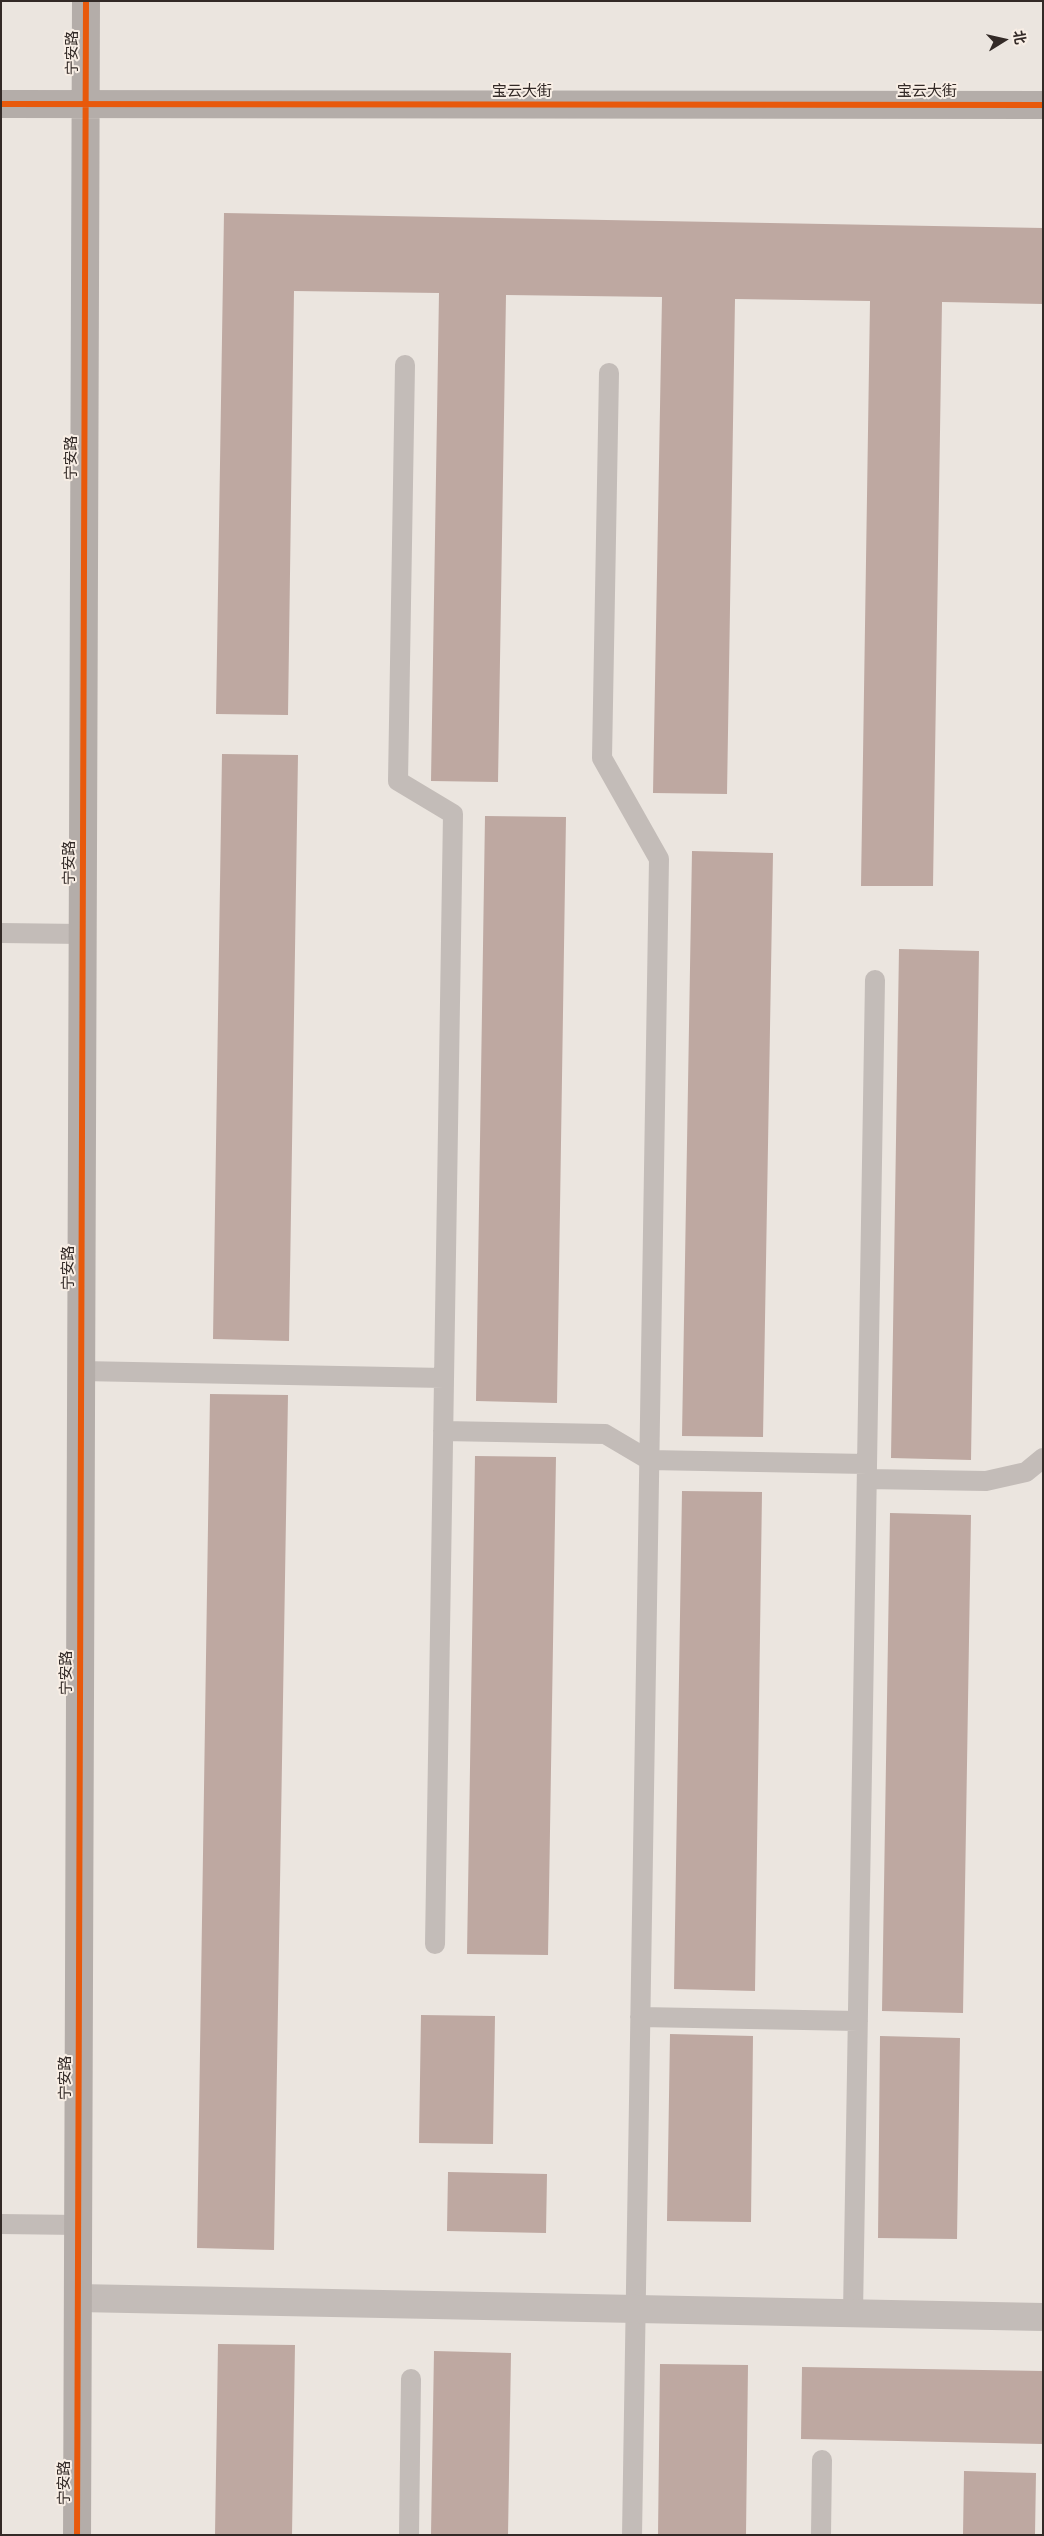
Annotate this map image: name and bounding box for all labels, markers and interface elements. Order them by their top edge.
north arrow [979,15,1029,65]
text: 北 [1010,29,1029,46]
street label: 宁安路 [64,31,82,75]
street label: 宝云大街 [492,83,552,101]
street label: 宝云大街 [897,83,957,101]
street label: 宁安路 [63,436,81,480]
street label: 宁安路 [61,841,79,885]
street label: 宁安路 [60,1246,78,1290]
street label: 宁安路 [58,1651,76,1695]
street label: 宁安路 [57,2056,75,2100]
street label: 宁安路 [56,2461,74,2505]

